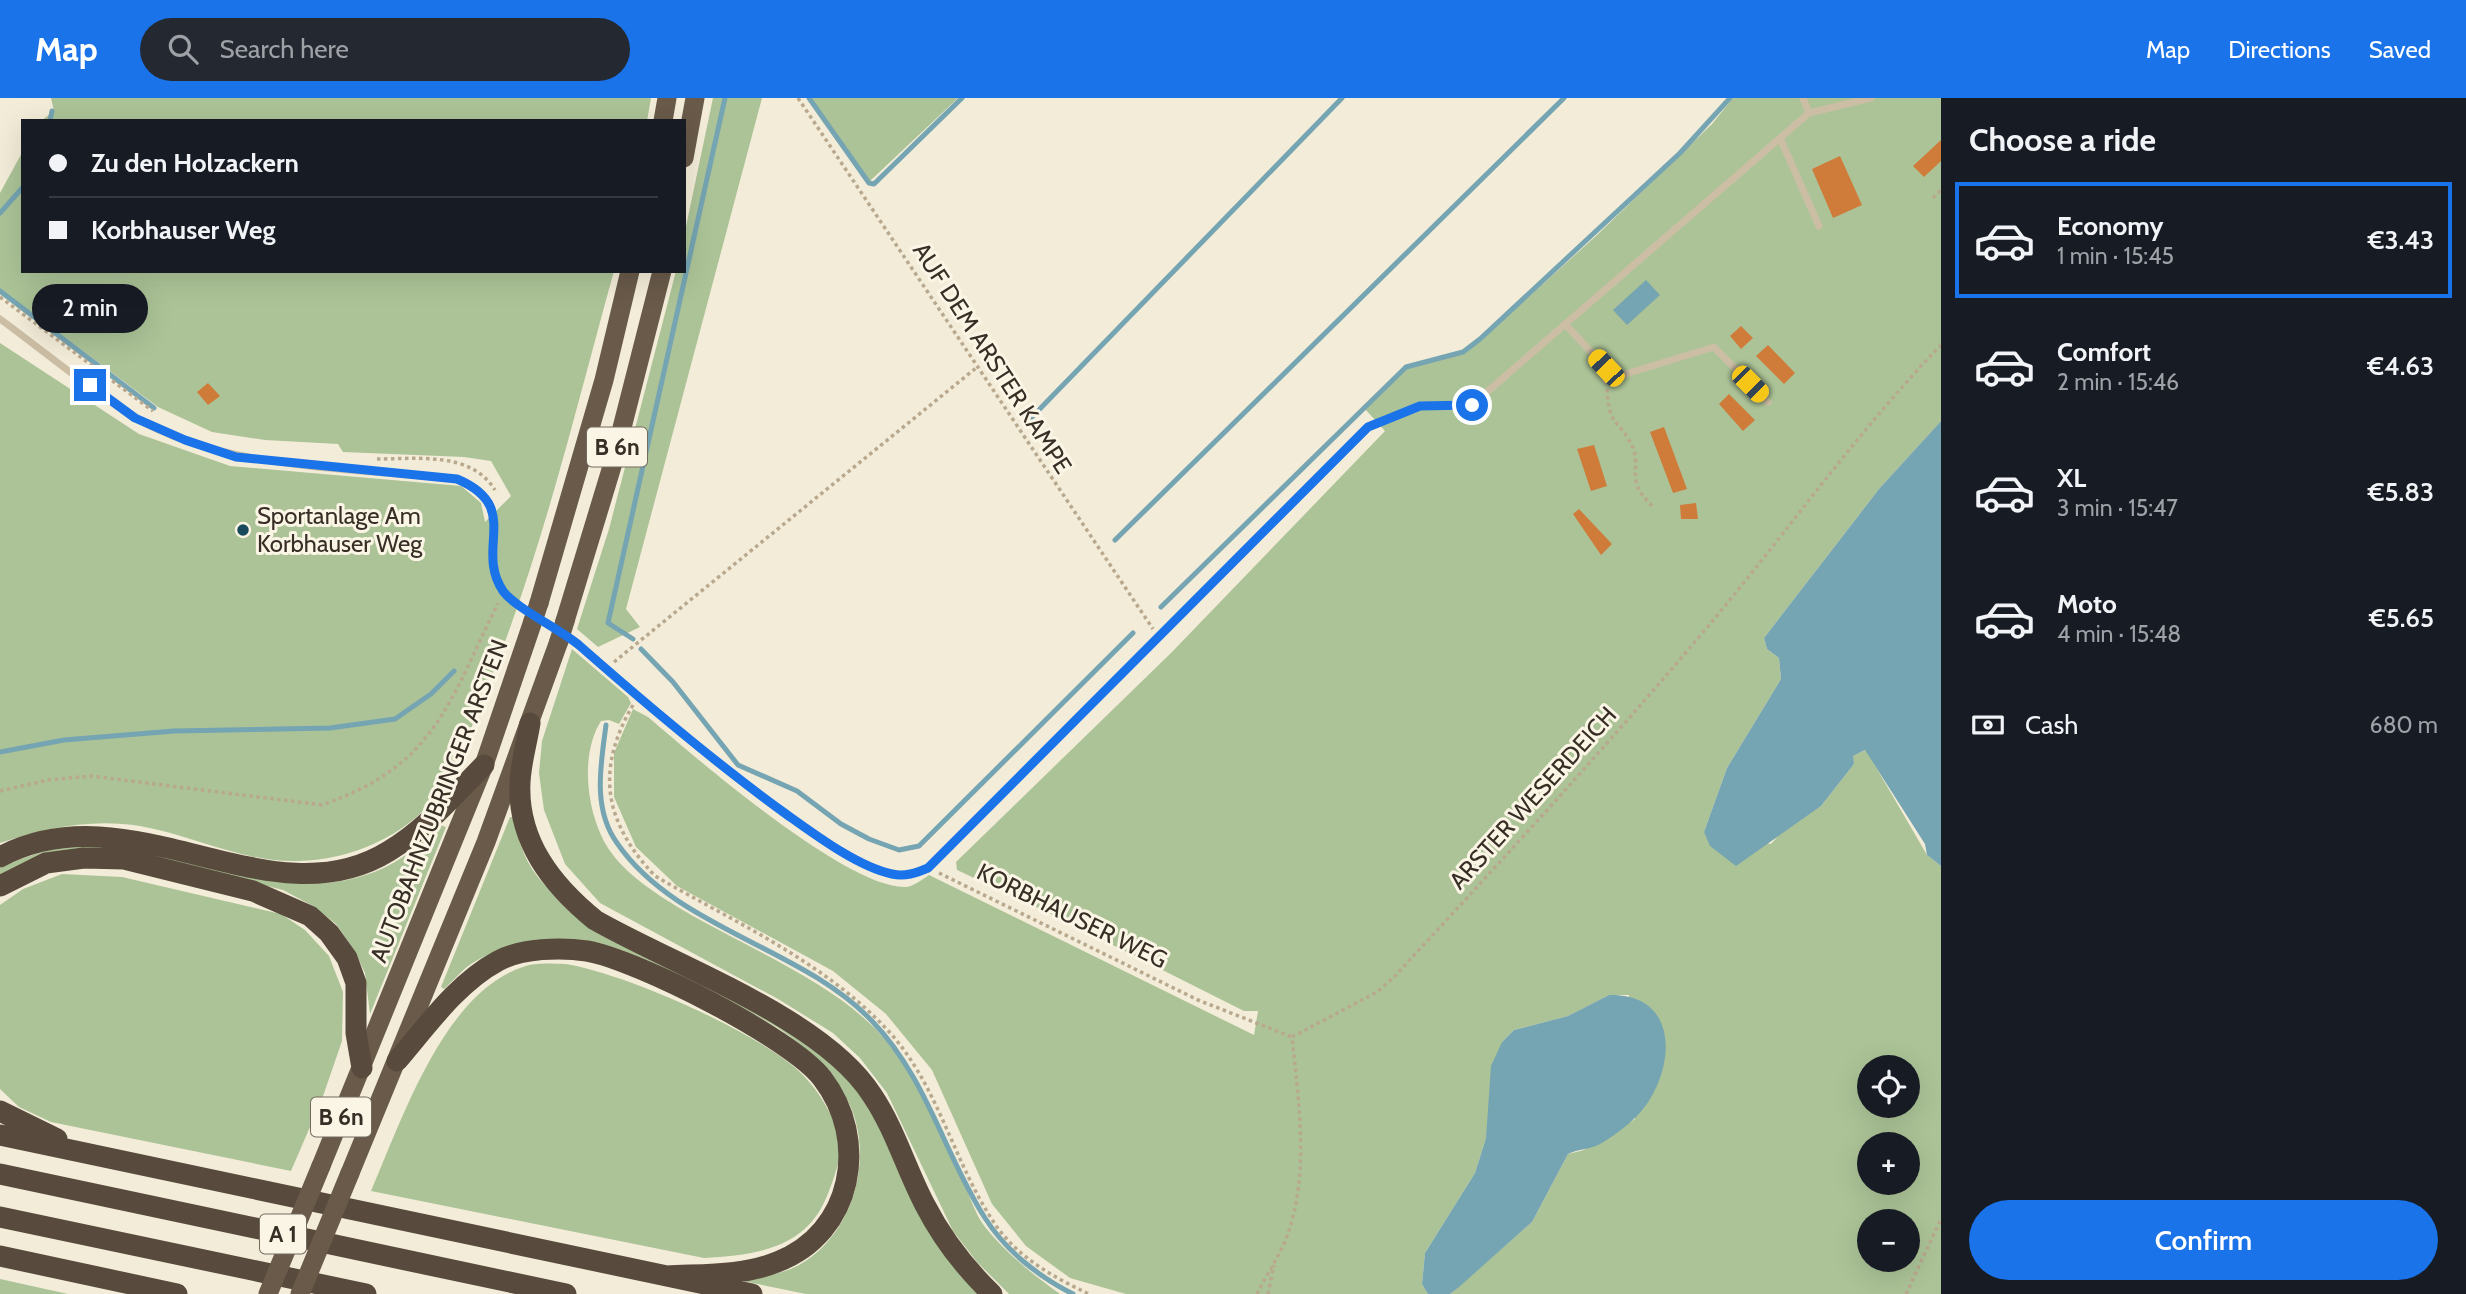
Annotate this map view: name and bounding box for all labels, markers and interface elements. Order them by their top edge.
search box [140,18,630,81]
text: Map [35,29,98,69]
icon: search [164,30,202,68]
text: Search here [220,33,349,65]
text: Map [2146,35,2190,64]
text: Directions [2228,35,2331,64]
text: Saved [2369,35,2431,64]
text: Choose a ride [1969,120,2156,159]
text: Zu den Holzackern [91,147,299,179]
icon: car [1973,209,2036,272]
text: Economy [2057,210,2163,242]
text: Korbhauser Weg [91,214,275,246]
text: €3.43 [2368,224,2434,256]
street label: AUF DEM ARSTER KAMPE [907,237,1078,479]
text: 1 min · 15:45 [2057,242,2174,270]
callout: 2 min [32,284,148,332]
text: 2 min [62,294,118,322]
icon: car [1973,335,2036,398]
text: Comfort [2057,336,2151,368]
car [1584,345,1629,391]
text: €4.63 [2367,350,2434,382]
car [1728,362,1773,406]
text: 2 min · 15:46 [2057,368,2179,396]
route end [74,369,106,401]
route start [1456,389,1488,421]
road number: B 6n [587,428,647,466]
icon: car [1973,461,2036,524]
text: XL [2057,462,2086,494]
text: €5.83 [2368,476,2434,508]
text: 3 min · 15:47 [2057,494,2178,522]
place label: Sportanlage Am Korbhauser Weg [257,501,423,558]
marker: Sportanlage Am Korbhauser Weg [235,522,251,538]
icon: car [1973,587,2036,650]
text: Moto [2057,588,2117,620]
text: €5.65 [2369,602,2434,634]
text: 4 min · 15:48 [2057,620,2181,648]
street label: AUTOBAHNZUBRINGER ARSTEN [363,635,514,966]
street label: ARSTER WESERDEICH [1443,700,1622,895]
icon: cash [1969,706,2007,744]
text: Cash [2025,709,2078,741]
text: 680 m [2370,711,2438,739]
street label: KORBHAUSER WEG [972,857,1172,974]
map controls [1857,1055,1920,1272]
button: locate [1857,1055,1920,1118]
road number: B 6n [311,1098,371,1136]
button: + [1857,1132,1920,1195]
button: Confirm [1969,1200,2438,1280]
button: − [1857,1209,1920,1272]
road number: A 1 [260,1214,306,1254]

